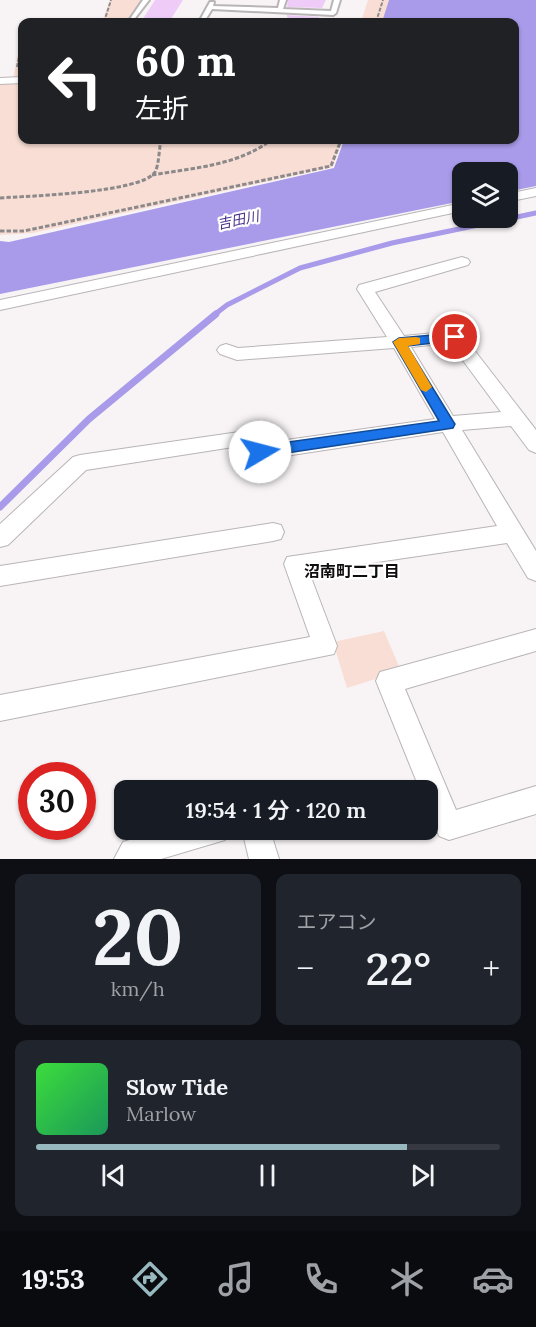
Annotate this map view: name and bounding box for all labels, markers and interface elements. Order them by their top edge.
text: 60 m [135,34,236,88]
icon: left [36,42,114,120]
text: 左折 [135,91,189,125]
map controls [452,162,518,228]
button: layers [452,162,518,228]
water label: 吉田川 [216,206,262,233]
pin [429,311,480,362]
icon: arrive [438,320,471,353]
position arrow [228,420,292,484]
district label: 沼南町二丁目 [304,561,400,581]
speed limit sign: 30 [18,762,96,840]
text: 19:54 · 1 分 · 120 m [186,796,366,824]
text: 20 [92,887,183,986]
text: エアコン [297,909,377,934]
text: 22° [365,940,431,997]
text: − [297,947,314,989]
text: + [483,947,500,989]
text: km/h [111,976,165,1001]
text: Slow Tide [126,1073,228,1101]
text: Marlow [126,1101,196,1126]
icon: previous [97,1159,130,1192]
icon: pause [251,1159,284,1192]
icon: next [406,1159,439,1192]
icon: directions [129,1258,171,1300]
icon: music [215,1258,257,1300]
icon: phone [300,1258,342,1300]
icon: climate [386,1258,428,1300]
icon: car [472,1258,514,1300]
text: 19:53 [22,1262,85,1296]

